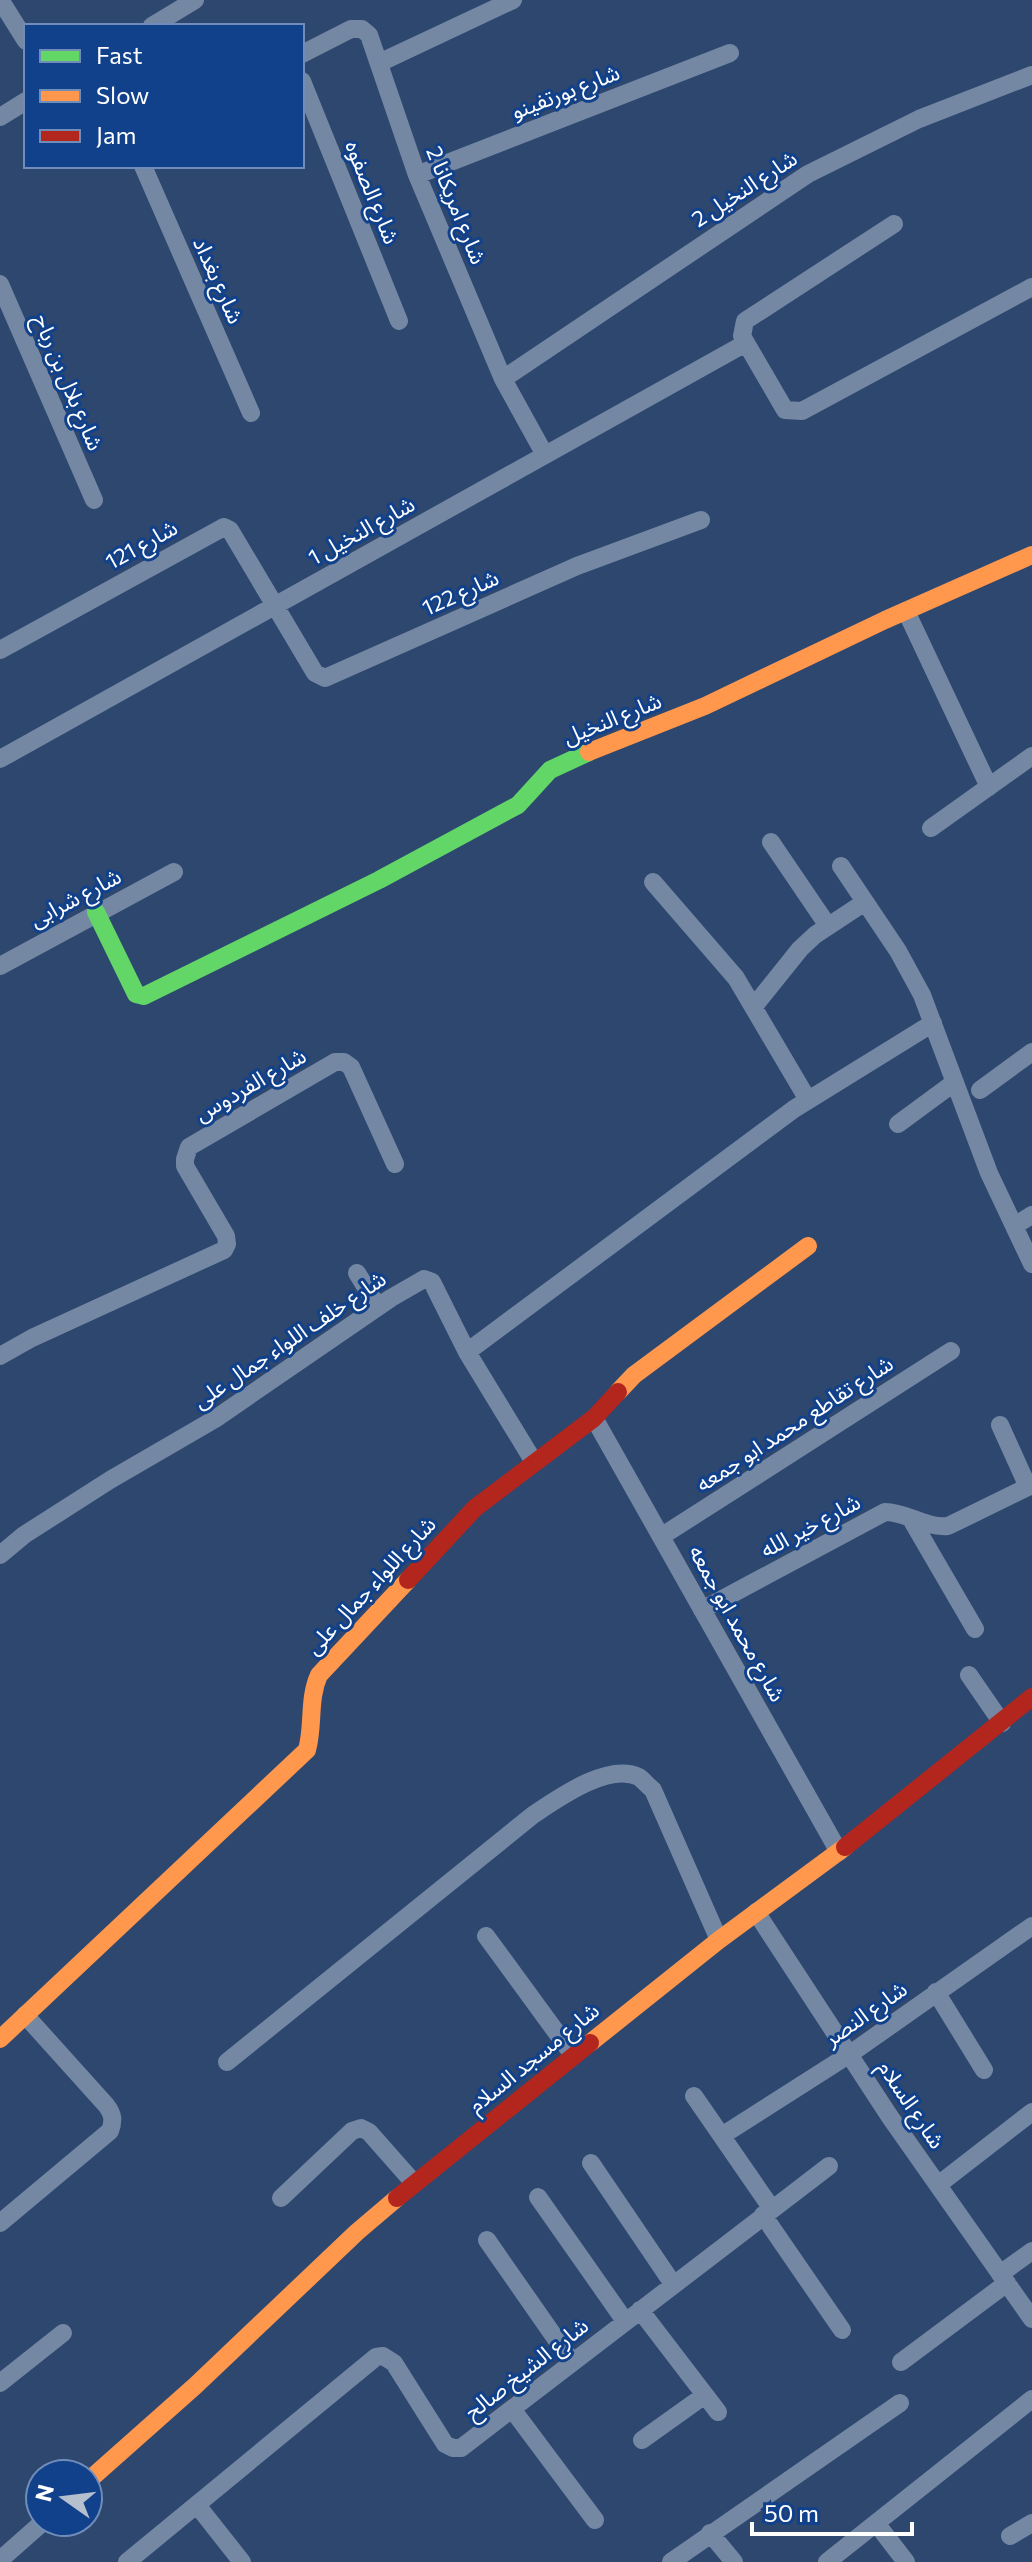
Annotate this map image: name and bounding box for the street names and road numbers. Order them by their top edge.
street label: شارع بورتفينو [507,58,625,128]
street label: شارع الصفوه [336,136,406,249]
street label: شارع امريكانا 2 [417,142,493,269]
street label: شارع النخيل 2 [686,144,804,235]
street label: شارع بغداد [184,233,250,329]
street label: شارع بلال بن رباح [24,310,110,456]
street label: شارع النخيل 1 [303,490,421,574]
street label: شارع 121 [100,513,184,578]
street label: شارع 122 [418,563,504,624]
street label: شارع النخيل [559,686,667,754]
street label: شارع شرابى [25,862,127,936]
street label: شارع الفردوس [190,1041,312,1130]
street label: شارع خلف اللواء جمال على [187,1264,393,1417]
street label: شارع تقاطع محمد ابو جمعه [690,1349,900,1500]
street label: شارع خير الله [755,1487,867,1566]
street label: شارع اللواء جمال على [299,1510,444,1662]
street label: شارع محمد ابو جمعه [680,1540,792,1708]
street label: شارع النصر [817,1975,914,2055]
street label: شارع مسجد السلام [462,1996,606,2121]
street label: شارع السلام [869,2055,951,2155]
street label: شارع الشيخ صالح [459,2311,596,2428]

